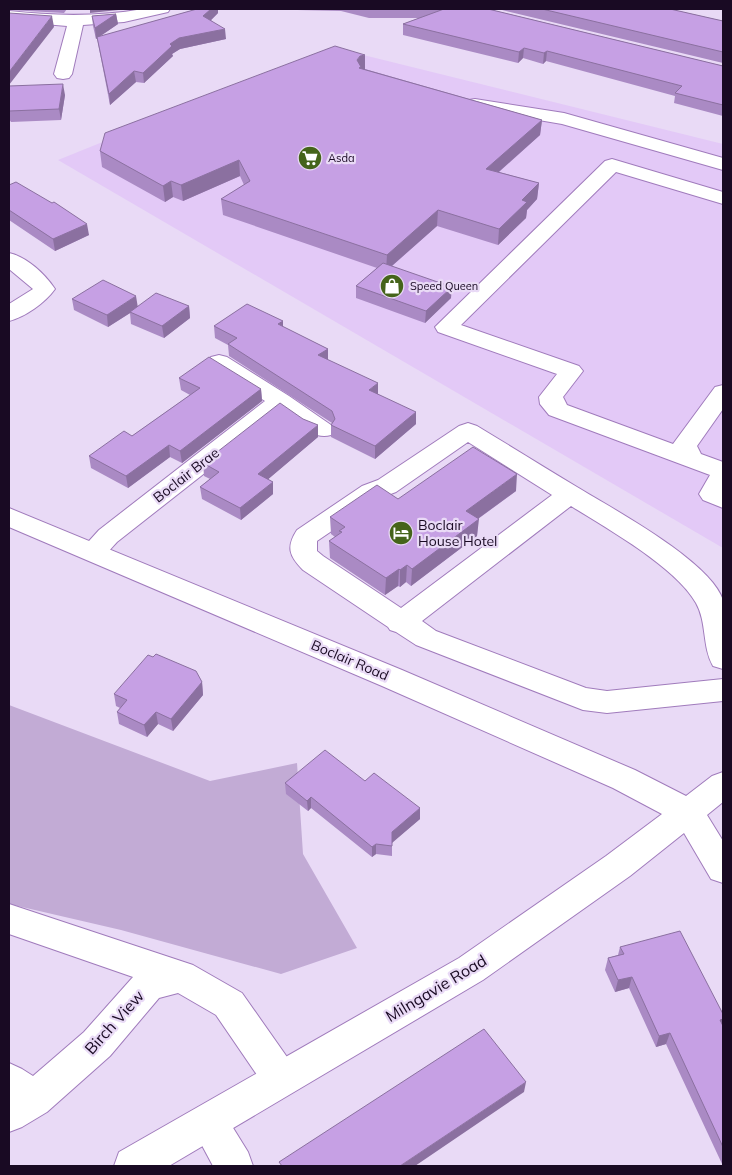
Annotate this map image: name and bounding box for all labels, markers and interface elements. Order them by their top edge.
supermarket icon: Asda [297,145,323,171]
place label: Asda [328,151,355,165]
shop icon: Speed Queen [379,273,405,299]
place label: Speed Queen [410,279,478,293]
street label: Boclair Brae [149,444,223,506]
place label: Boclair House Hotel [418,516,497,550]
hotel icon: Boclair House Hotel [388,520,414,546]
street label: Boclair Road [308,636,392,684]
street label: Milngavie Road [382,950,490,1026]
street label: Birch View [80,986,148,1058]

